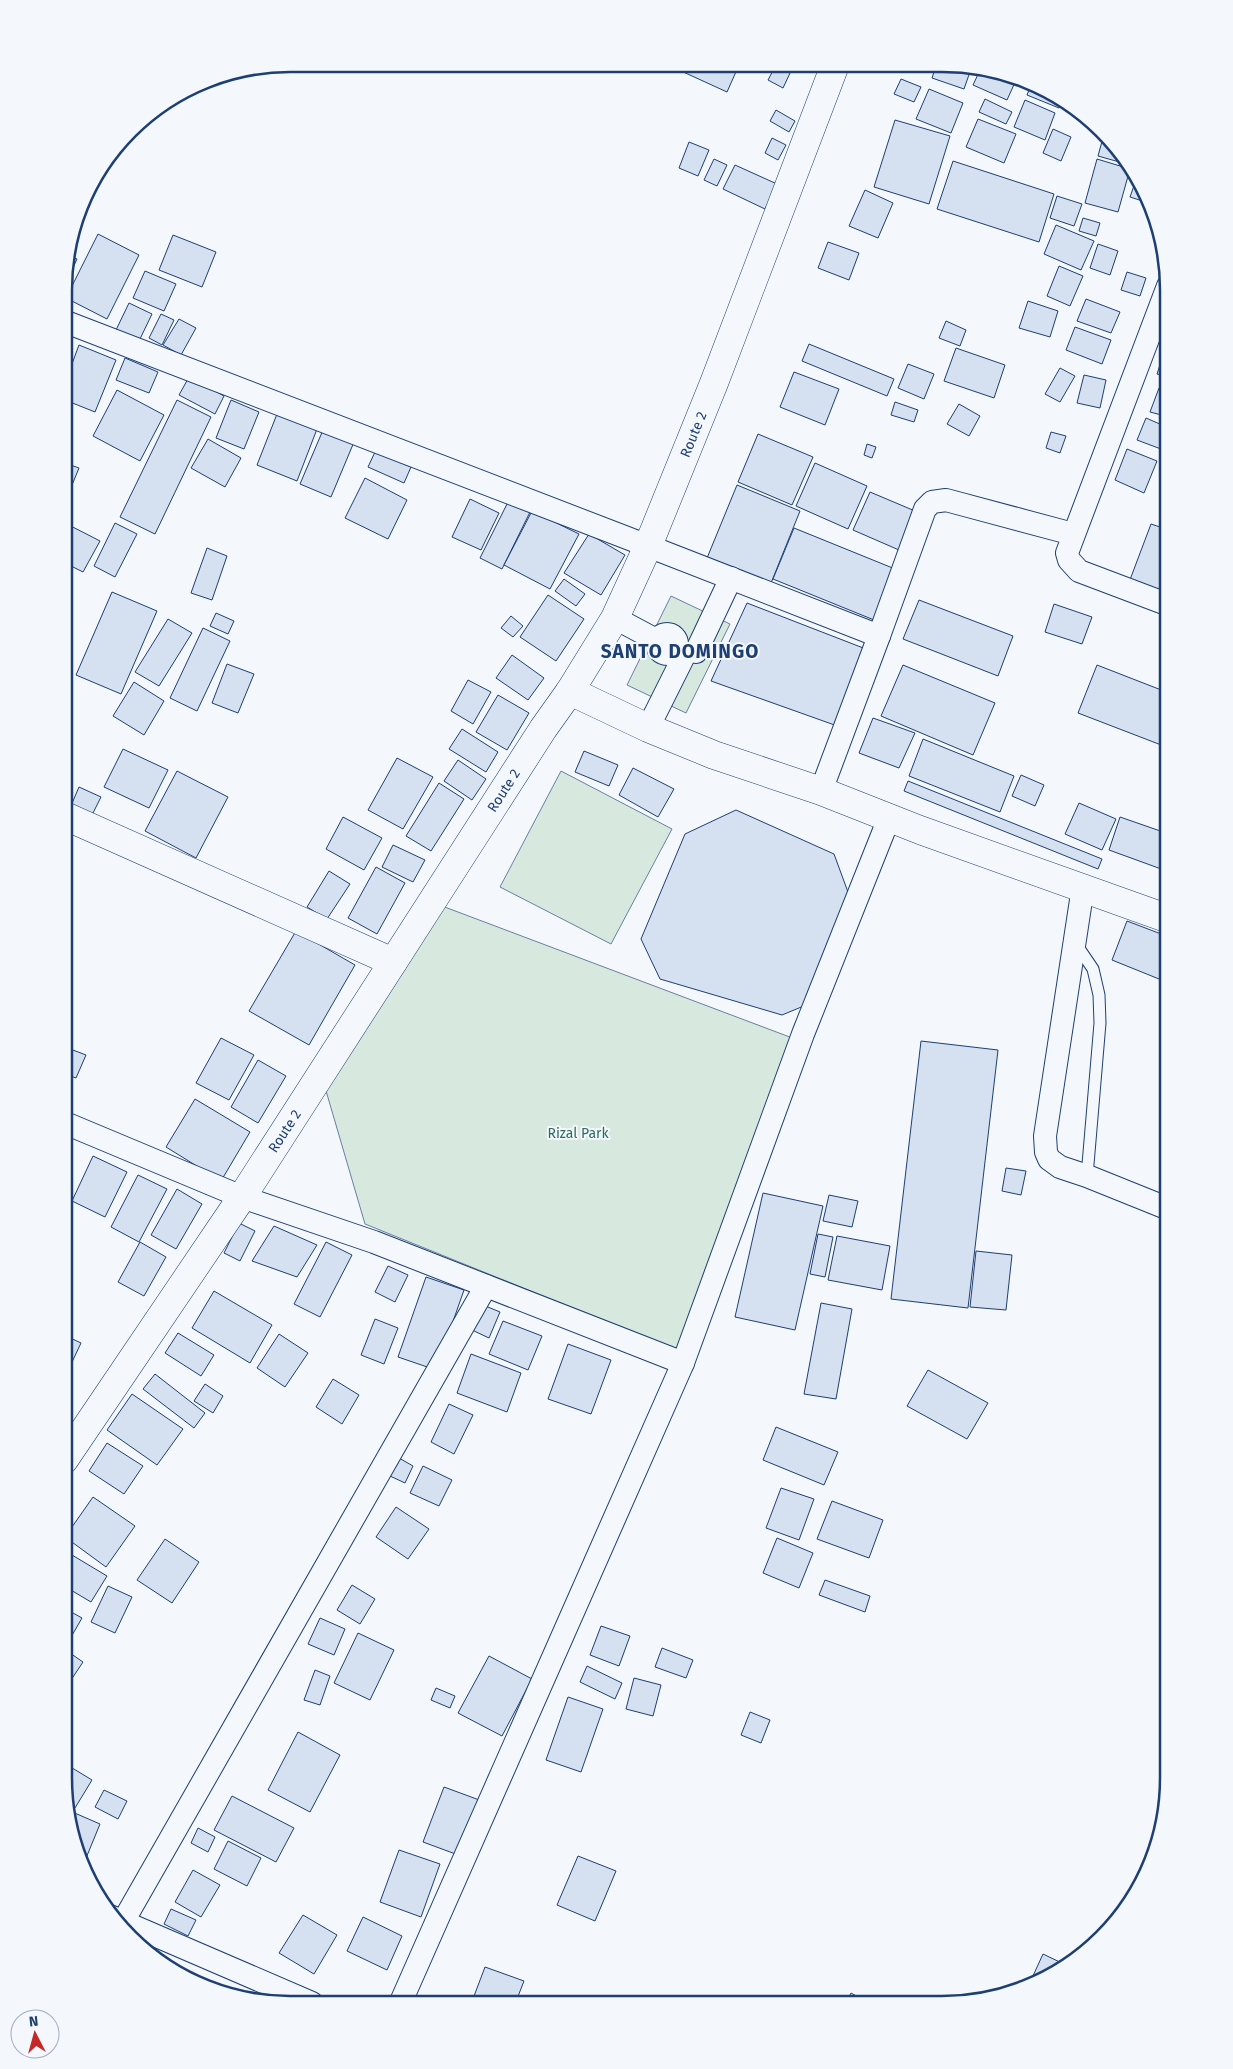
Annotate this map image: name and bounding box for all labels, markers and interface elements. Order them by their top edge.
street label: Route 2 [676,409,710,460]
district label: SANTO DOMINGO [601,640,759,663]
street label: Route 2 [483,766,524,815]
street label: Route 2 [264,1106,305,1156]
park label: Rizal Park [547,1125,609,1142]
north arrow [10,2009,60,2059]
text: N [28,2013,39,2031]

